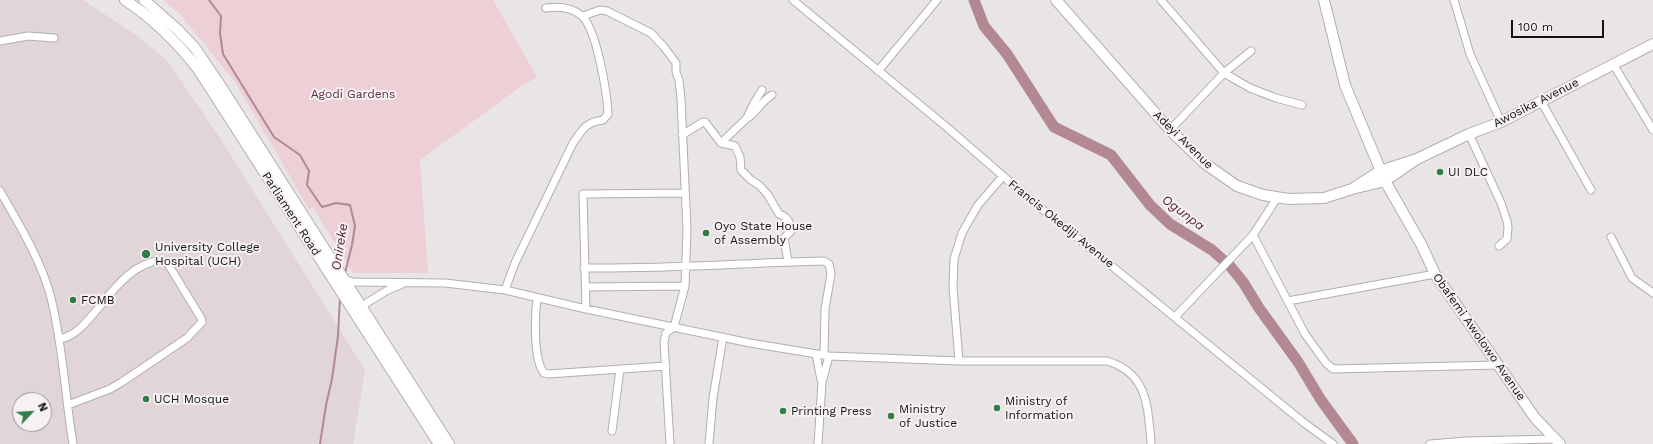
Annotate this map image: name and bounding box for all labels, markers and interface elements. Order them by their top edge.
scale bar [1513,12,1606,38]
text: 100 m [1518,20,1553,34]
street label: Awosika Avenue [1491,75,1581,131]
park label: Agodi Gardens [311,87,395,101]
street label: Adeyi Avenue [1150,108,1216,172]
place label: UI DLC [1448,165,1488,179]
marker: UI DLC [1435,167,1445,177]
street label: Parliament Road [259,169,323,259]
street label: Francis Okediji Avenue [1005,177,1117,271]
water label: Ogunpa [1159,192,1207,234]
place label: Oyo State House of Assembly [714,219,812,247]
water label: Onireke [329,222,351,272]
marker: Oyo State House of Assembly [701,228,711,238]
place label: University College Hospital (UCH) [155,240,260,268]
marker: University College Hospital (UCH) [140,248,152,260]
street label: Obafemi Awolowo Avenue [1429,271,1529,403]
place label: FCMB [81,293,114,307]
marker: FCMB [68,295,78,305]
north arrow [12,392,52,432]
place label: UCH Mosque [154,392,229,406]
marker: UCH Mosque [141,394,151,404]
place label: Ministry of Information [1005,394,1073,422]
text: N [35,401,50,414]
place label: Ministry of Justice [899,402,957,430]
marker: Ministry of Information [992,403,1002,413]
place label: Printing Press [791,404,871,418]
marker: Printing Press [778,406,788,416]
marker: Ministry of Justice [886,411,896,421]

